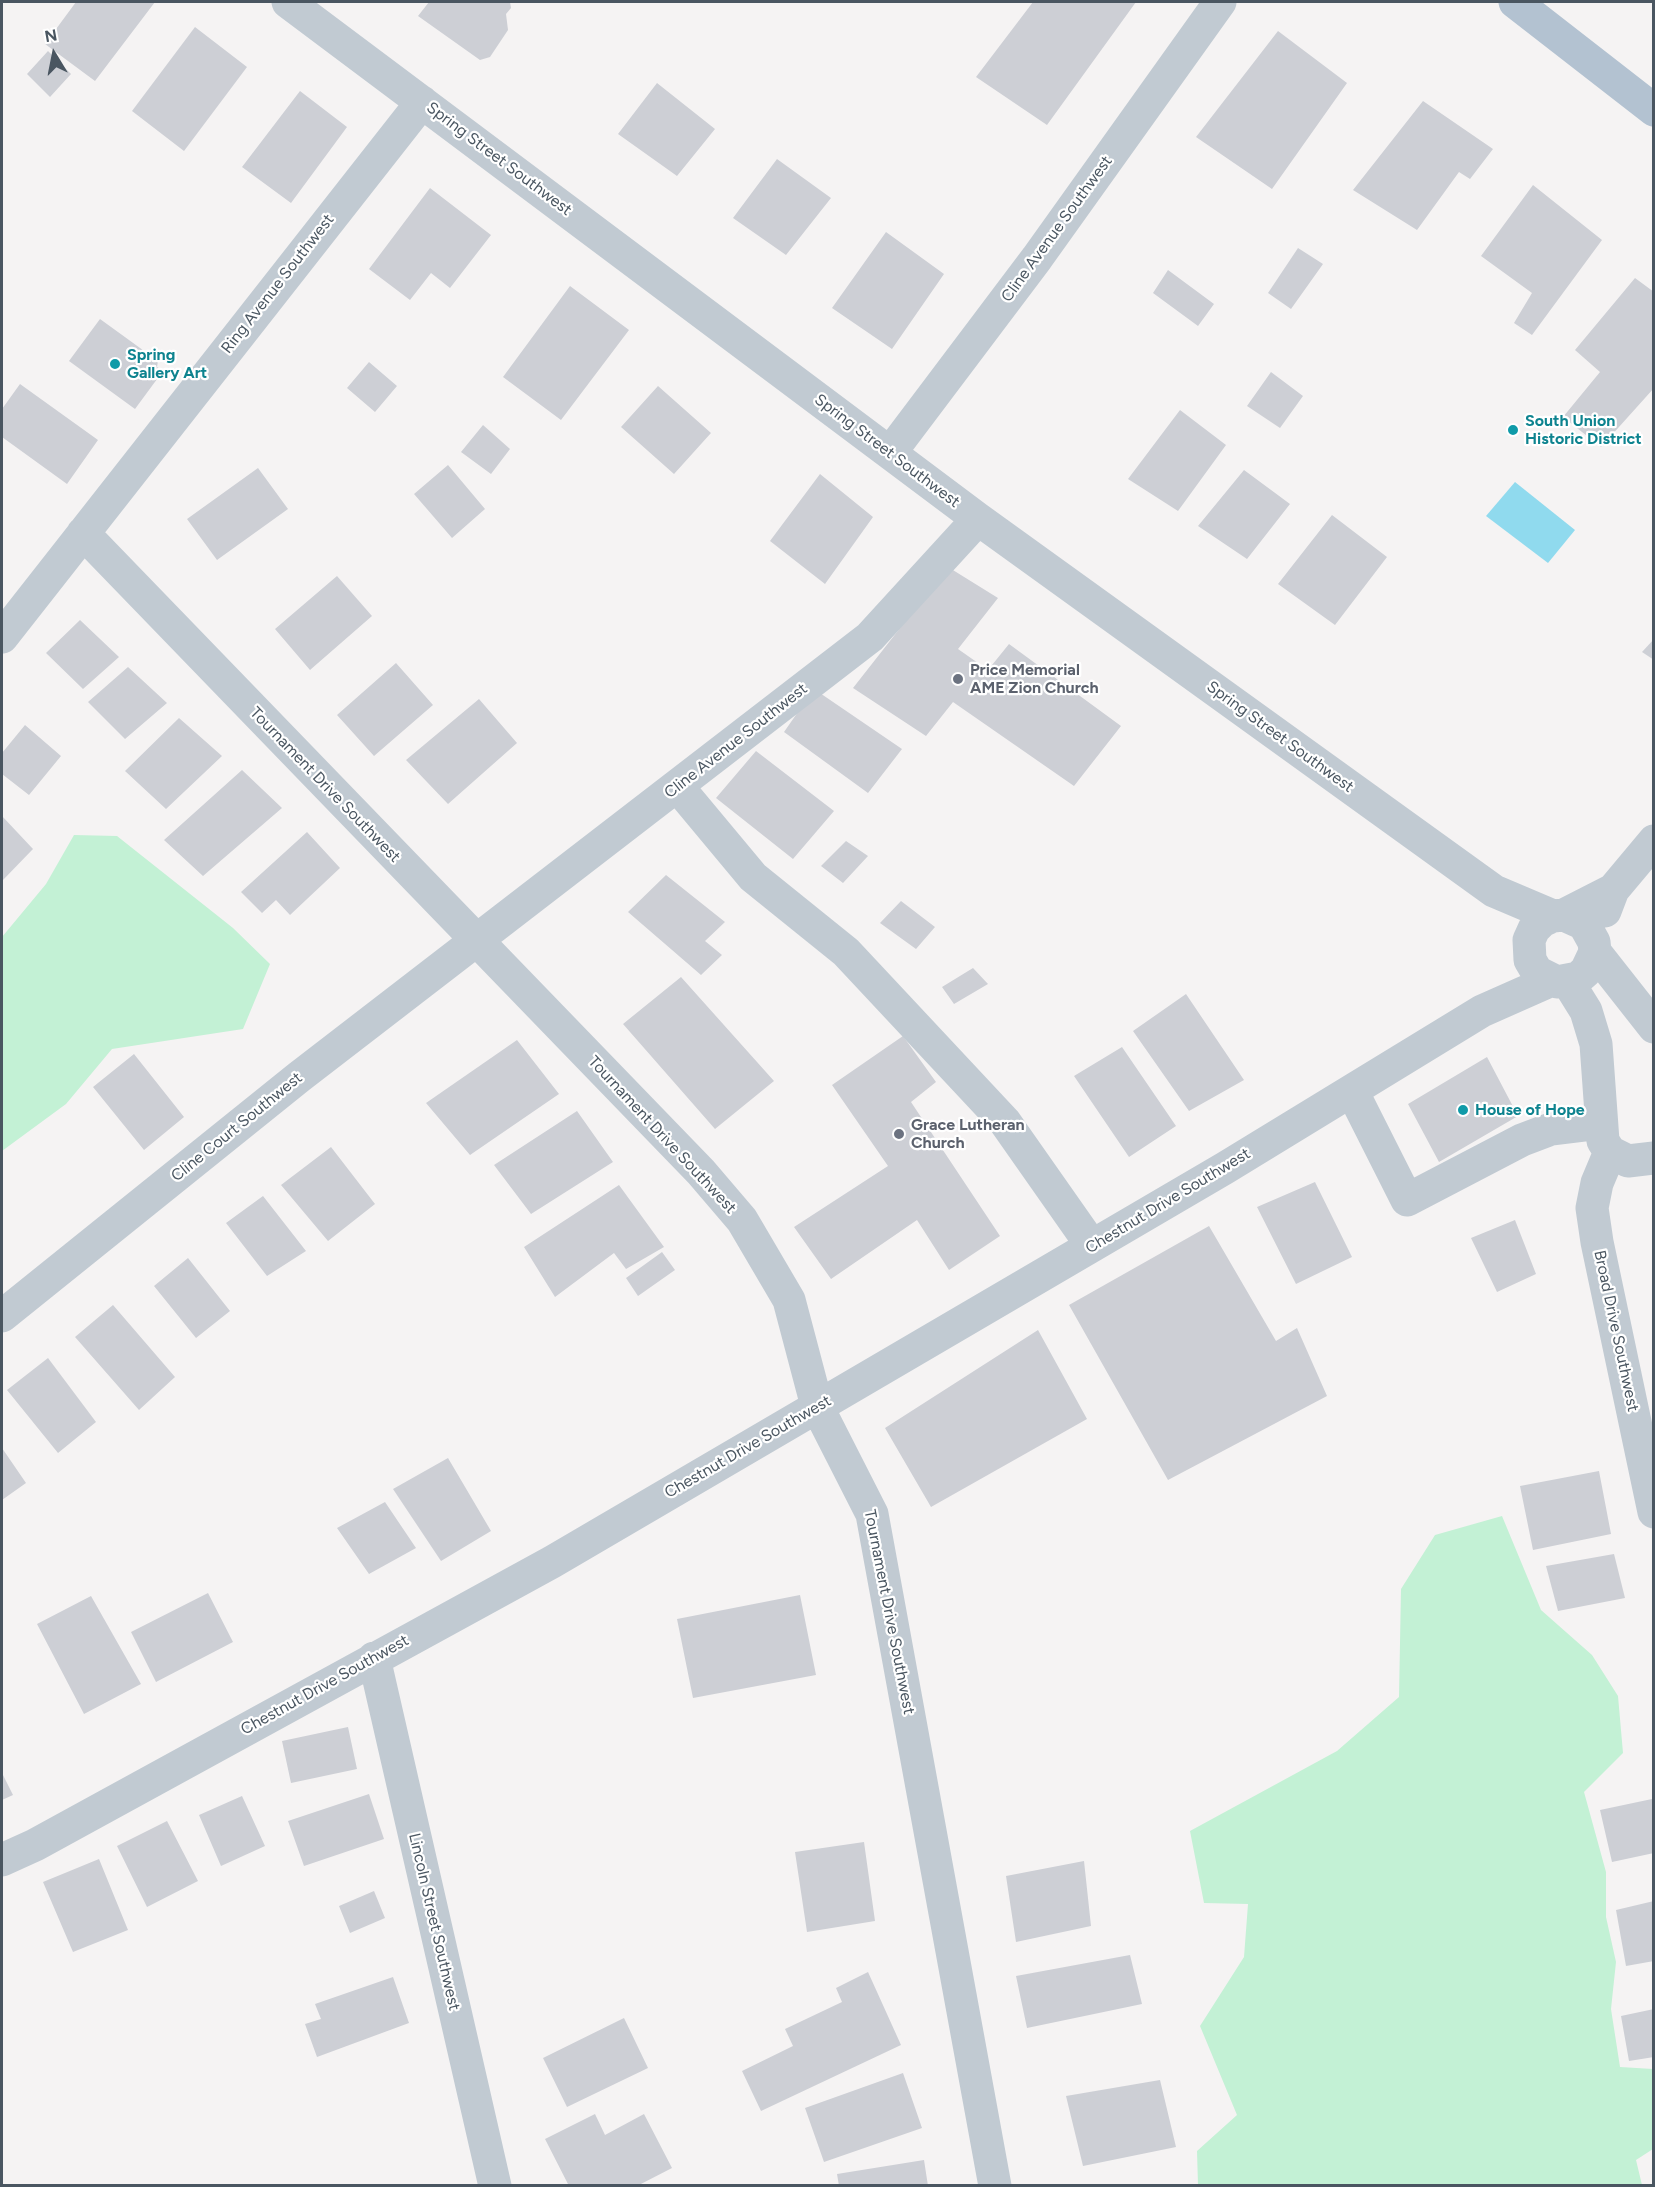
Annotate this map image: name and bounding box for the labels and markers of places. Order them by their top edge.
place label: Spring Gallery Art [127,345,207,383]
marker: Spring Gallery Art [108,357,122,371]
place label: South Union Historic District [1525,411,1642,449]
marker: South Union Historic District [1506,423,1520,437]
place label: Price Memorial AME Zion Church [970,660,1099,698]
marker: Price Memorial AME Zion Church [951,672,965,686]
place label: House of Hope [1475,1100,1585,1120]
marker: House of Hope [1456,1103,1470,1117]
place label: Grace Lutheran Church [911,1115,1025,1153]
marker: Grace Lutheran Church [892,1127,906,1141]

